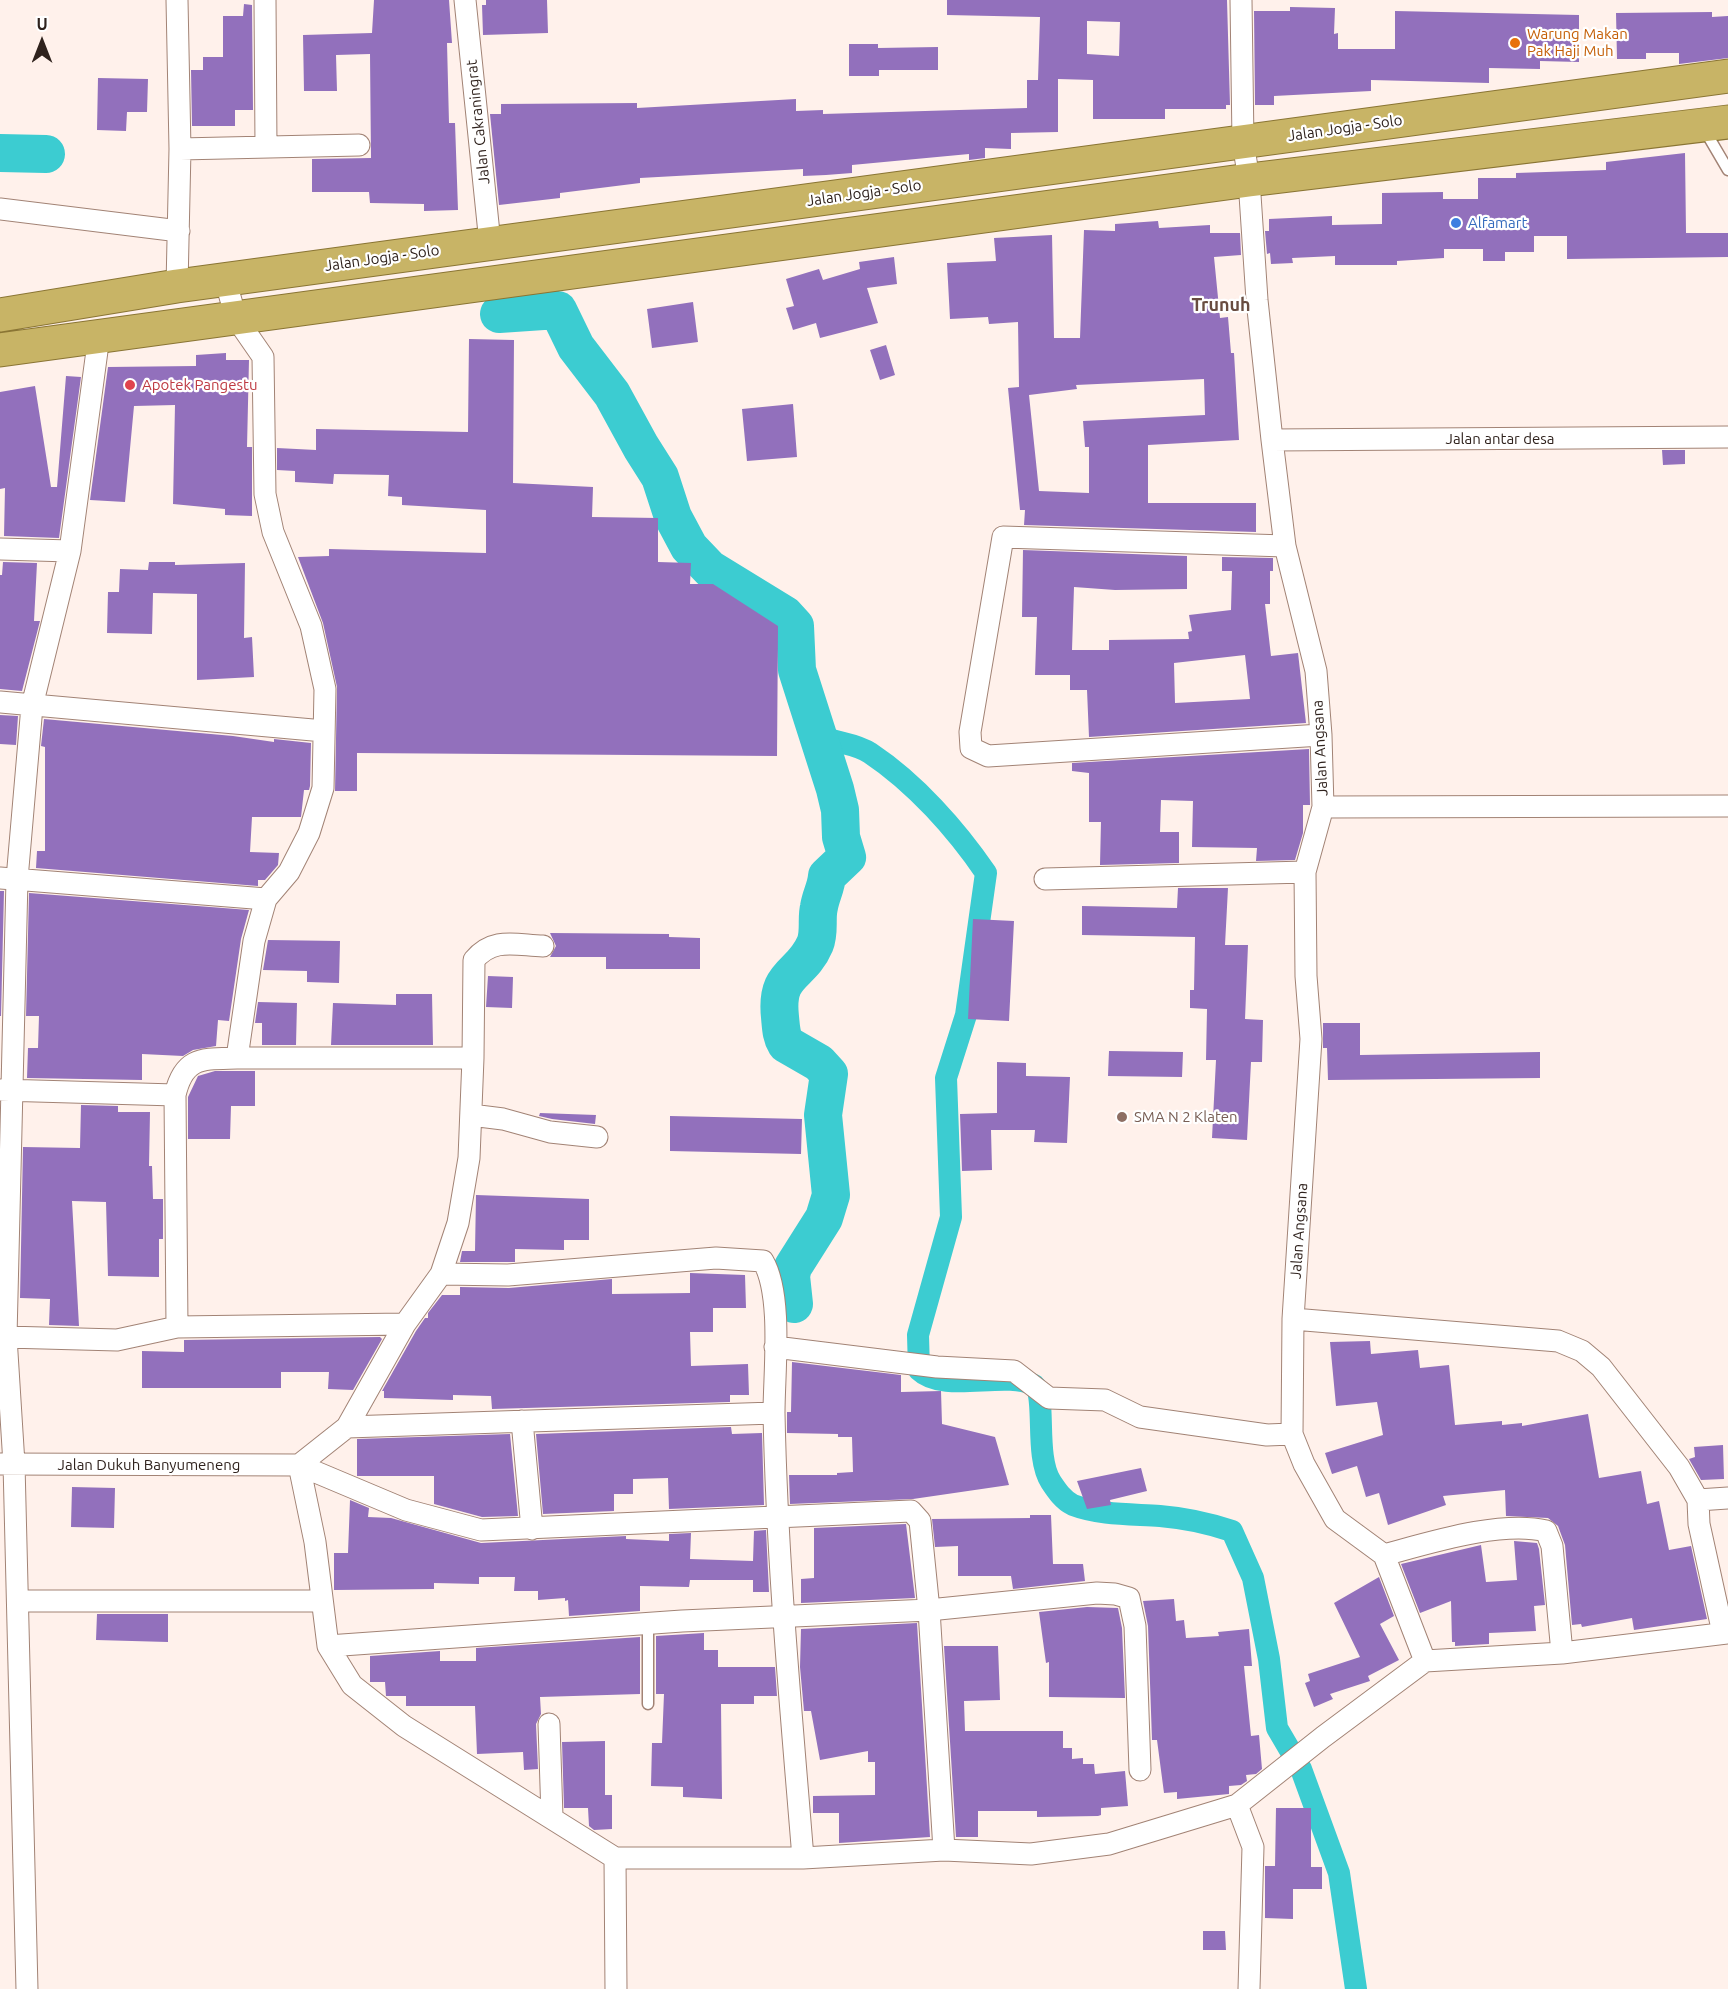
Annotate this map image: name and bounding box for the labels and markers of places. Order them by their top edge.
place label: Warung Makan Pak Haji Muh [1527,25,1628,60]
marker: Warung Makan Pak Haji Muh [1508,36,1522,50]
place label: Alfamart [1468,214,1527,232]
marker: Alfamart [1449,216,1463,230]
place label: Apotek Pangestu [142,376,257,394]
marker: Apotek Pangestu [123,378,137,392]
place label: SMA N 2 Klaten [1134,1108,1238,1126]
marker: SMA N 2 Klaten [1115,1110,1129,1124]

